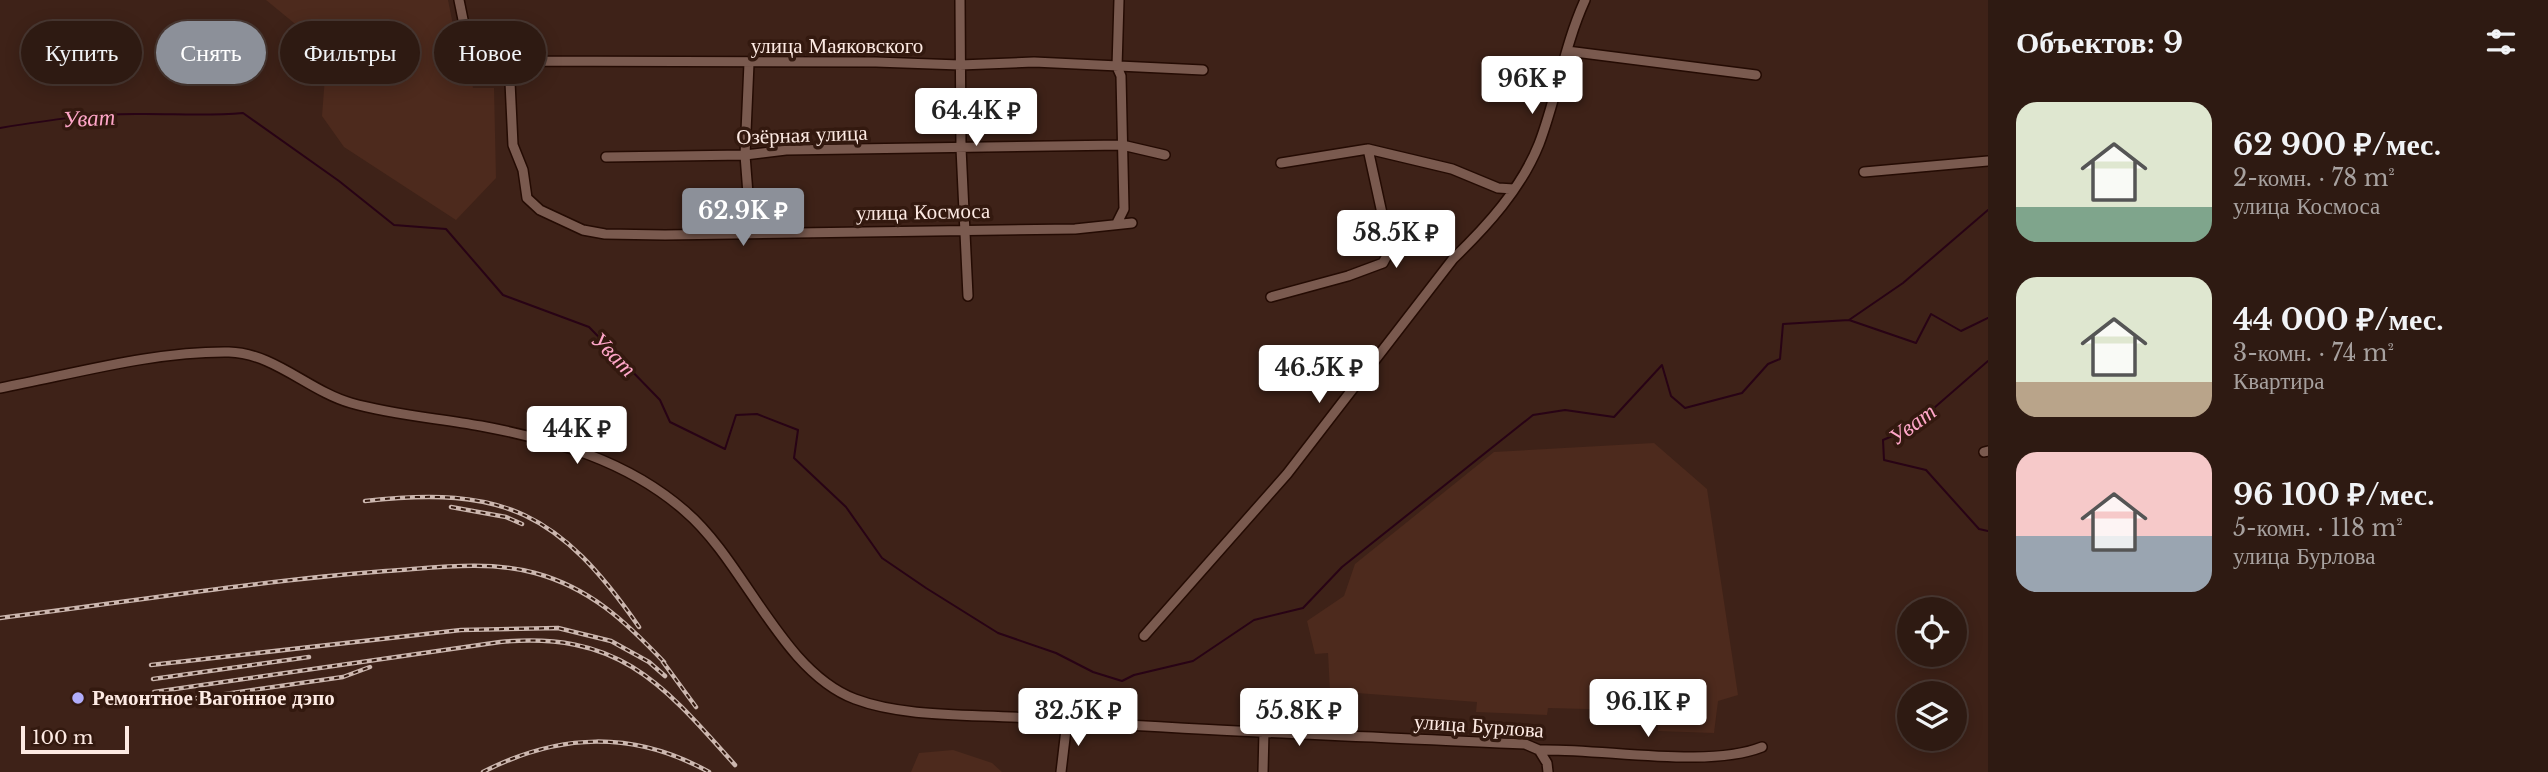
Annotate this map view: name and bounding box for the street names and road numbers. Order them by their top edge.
street label: улица Маяковского [751,33,923,59]
street label: Озёрная улица [736,120,869,150]
street label: улица Космоса [856,198,991,226]
street label: улица Бурлова [1413,708,1545,744]

